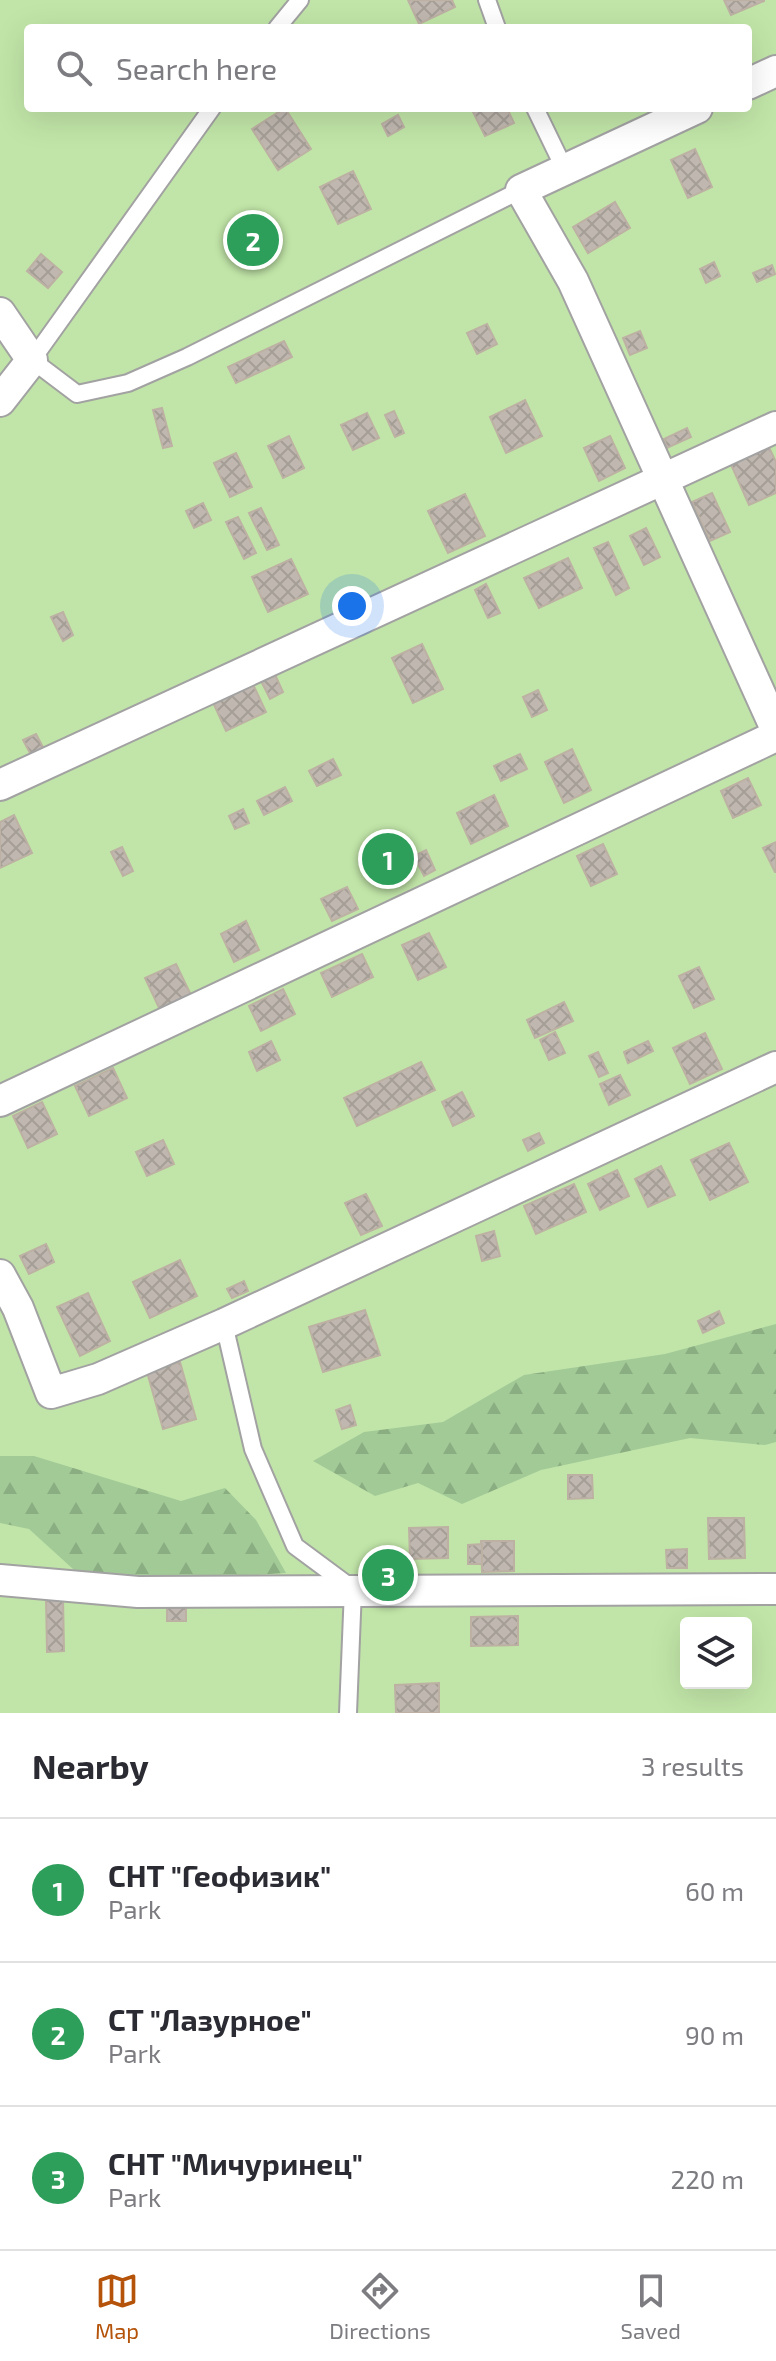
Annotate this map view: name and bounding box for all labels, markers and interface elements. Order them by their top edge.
search box [24,24,752,112]
icon: search [52,46,96,90]
text: Search here [116,50,277,86]
pin: 2 [227,210,279,270]
your location [332,586,372,626]
pin: 1 [362,829,414,889]
pin: 3 [362,1545,414,1605]
map controls [680,1617,752,1689]
button: layers [680,1617,752,1689]
text: Nearby [32,1745,149,1786]
text: 3 results [641,1750,744,1781]
text: СНТ "Геофизик" [108,1857,331,1893]
text: 1 [52,1875,64,1906]
text: 60 m [685,1875,744,1906]
text: Park [108,1893,161,1924]
text: СТ "Лазурное" [108,2001,312,2037]
text: 2 [50,2019,66,2050]
text: 90 m [685,2019,744,2050]
text: Park [108,2037,161,2068]
text: СНТ "Мичуринец" [108,2145,363,2181]
text: 3 [51,2163,65,2194]
text: 220 m [671,2163,744,2194]
text: Park [108,2181,161,2212]
tab: Map [95,2269,139,2343]
tab: Directions [329,2269,431,2343]
tab: Saved [621,2269,681,2343]

